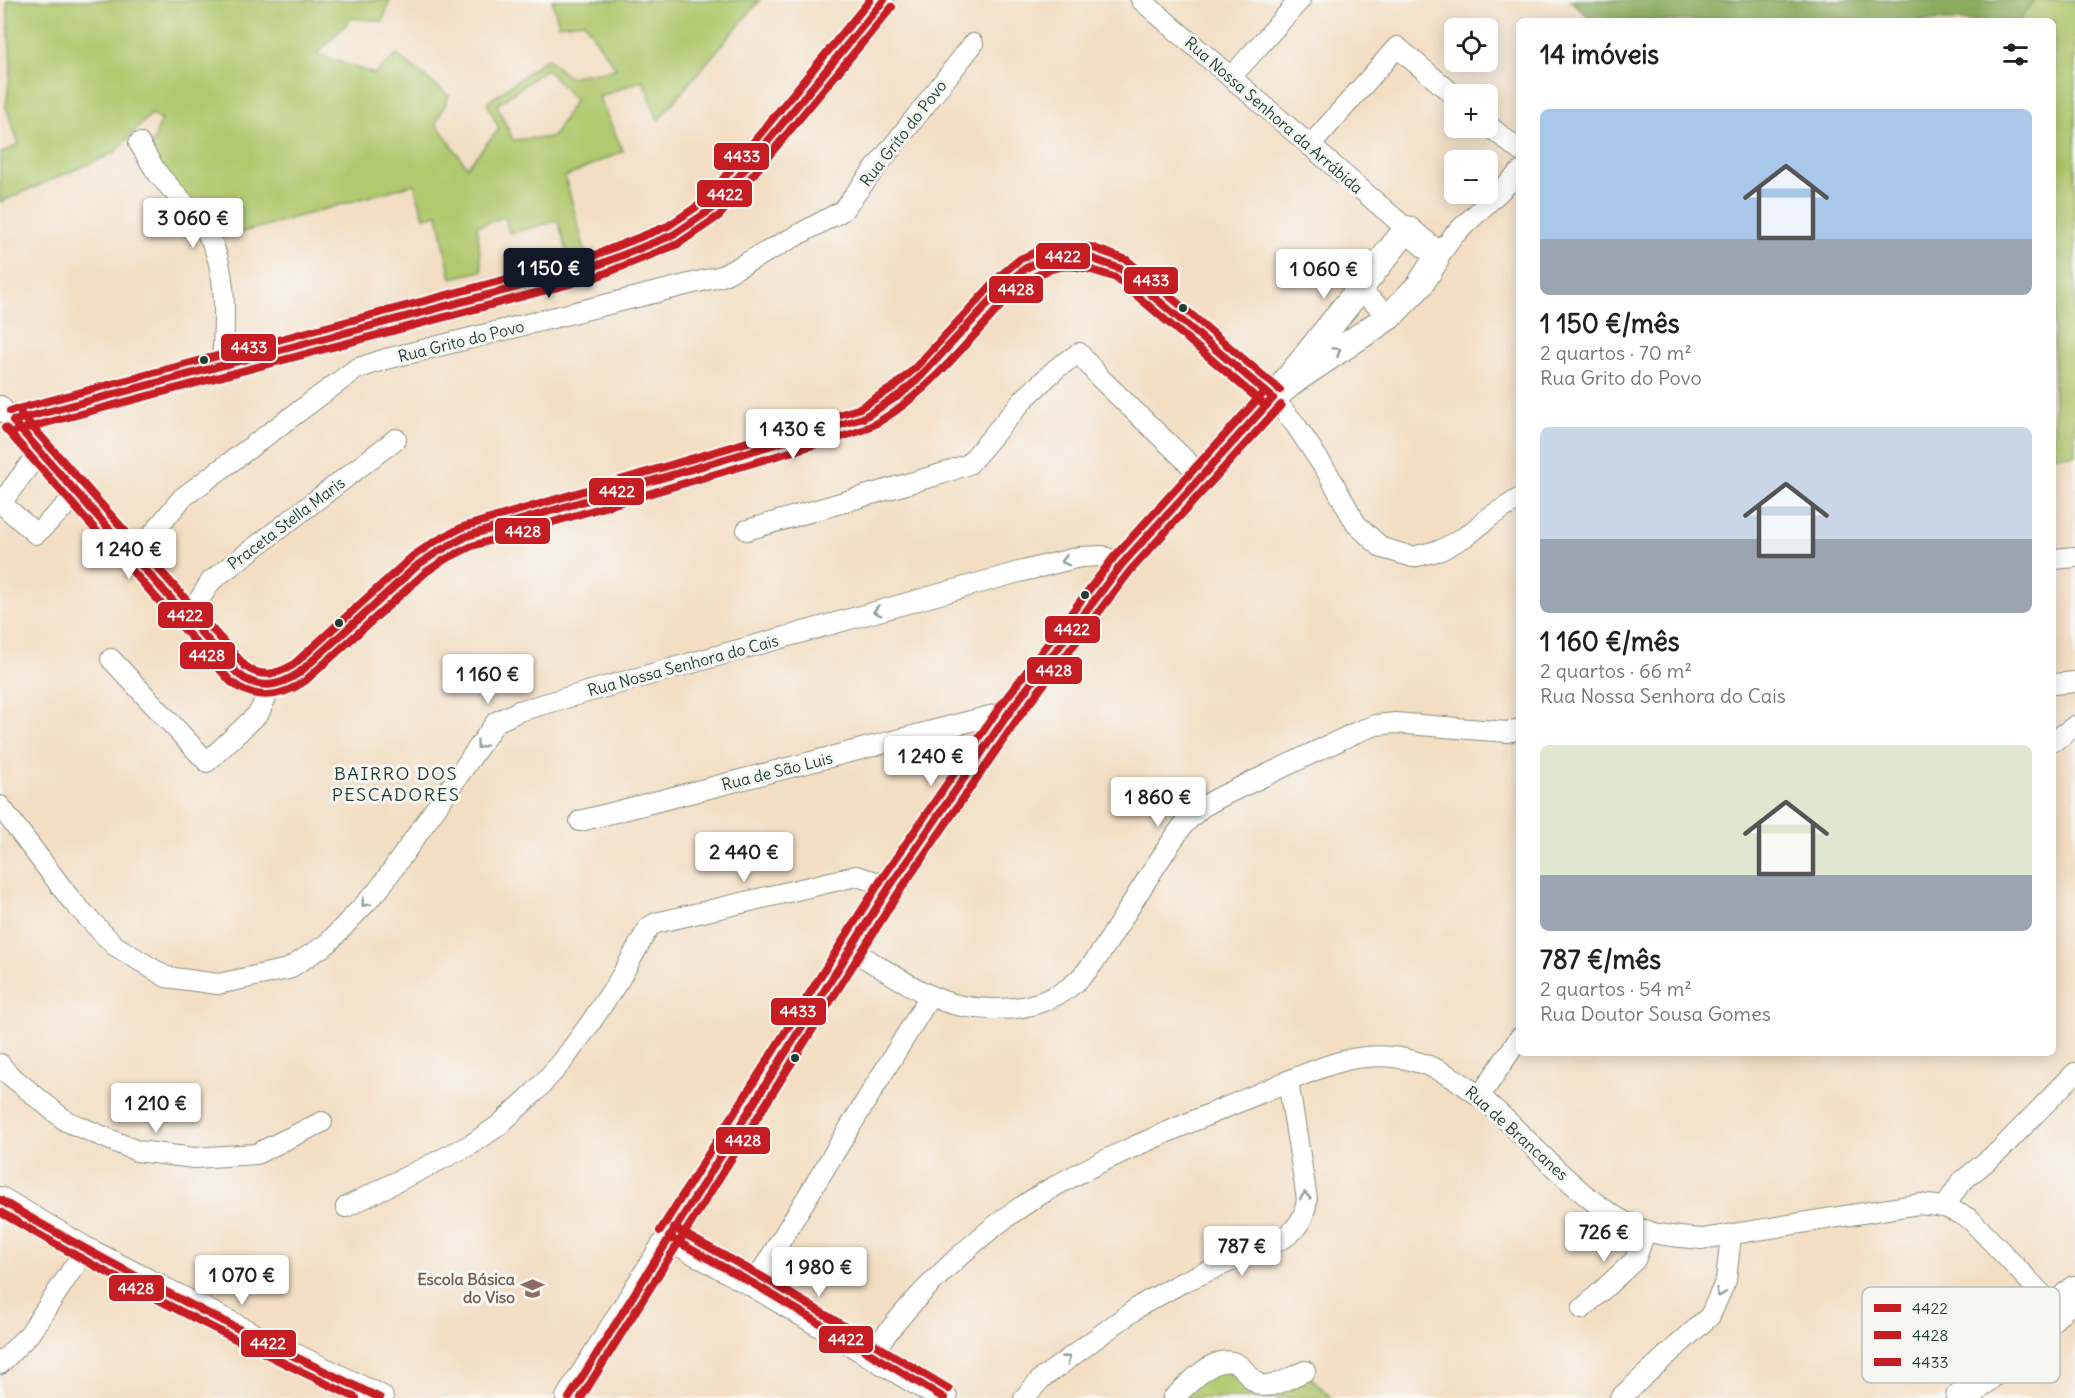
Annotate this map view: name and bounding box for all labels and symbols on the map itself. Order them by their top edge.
street label: Rua Nossa Senhora da Arrábida [1181,32,1367,198]
street label: Rua Grito do Povo [855,76,951,190]
line badge: 4433 [713,142,770,171]
text: 4433 [724,146,760,166]
line badge: 4422 [696,179,753,208]
text: 4422 [707,184,743,204]
pin: 3 060 € [138,198,248,249]
line badge: 4422 [1035,242,1091,270]
text: 4422 [1045,246,1081,266]
pin: 1 150 € [494,248,604,299]
pin: 1 060 € [1269,249,1379,300]
line badge: 4433 [1123,266,1179,295]
text: 4433 [1133,270,1169,290]
line badge: 4428 [988,275,1044,304]
text: 4428 [998,279,1034,299]
unlabelled marker [1177,302,1189,314]
street label: Rua Grito do Povo [396,316,526,366]
line badge: 4433 [220,333,277,362]
text: 4433 [231,337,267,357]
one-way arrow [1331,348,1342,359]
unlabelled marker [198,354,210,366]
pin: 1 430 € [738,409,848,460]
street label: Praceta Stella Maris [223,472,349,574]
line badge: 4422 [588,477,645,506]
text: 4422 [599,481,635,501]
line badge: 4428 [494,517,551,545]
text: 4428 [505,521,541,541]
pin: 1 240 € [74,529,184,580]
one-way arrow [1061,554,1071,567]
unlabelled marker [1079,589,1091,601]
line badge: 4422 [157,601,214,629]
one-way arrow [872,604,882,617]
text: 4422 [167,605,203,625]
line badge: 4422 [1044,615,1101,644]
unlabelled marker [333,617,345,629]
text: 4422 [1054,619,1090,639]
street label: Rua Nossa Senhora do Cais [585,630,781,700]
line badge: 4428 [179,641,236,670]
text: 4428 [189,645,225,665]
pin: 1 160 € [433,654,543,705]
line badge: 4428 [1026,656,1083,685]
text: 4428 [1036,660,1072,680]
pin: 1 240 € [876,736,986,787]
one-way arrow [476,739,487,750]
street label: Rua de São Luis [719,748,835,794]
district label: BAIRRO DOS PESCADORES [332,762,460,806]
pin: 1 860 € [1103,777,1213,828]
pin: 2 440 € [689,832,799,883]
one-way arrow [362,896,373,907]
line badge: 4433 [770,997,827,1026]
text: 4433 [780,1001,816,1021]
unlabelled marker [789,1052,801,1064]
street label: Rua de Brancanes [1461,1082,1573,1184]
pin: 1 210 € [101,1083,211,1134]
line badge: 4428 [715,1126,771,1155]
text: 4428 [725,1130,761,1150]
one-way arrow [1299,1192,1312,1201]
pin: 726 € [1562,1212,1646,1263]
pin: 787 € [1200,1226,1284,1277]
pin: 1 980 € [764,1247,874,1298]
pin: 1 070 € [187,1255,297,1306]
place label: Escola Básica do Viso [417,1269,515,1307]
line badge: 4428 [108,1274,165,1302]
school or university icon: Escola Básica do Viso [520,1275,546,1301]
text: 4428 [118,1278,154,1298]
one-way arrow [1715,1286,1727,1297]
legend [1862,1287,2060,1383]
text: 4422 [1912,1298,1948,1318]
line badge: 4422 [818,1325,874,1354]
text: 4428 [1912,1325,1948,1345]
line badge: 4422 [240,1329,297,1358]
text: 4422 [828,1329,864,1349]
text: 4422 [250,1333,286,1353]
text: 4433 [1912,1352,1949,1372]
one-way arrow [1060,1355,1071,1366]

